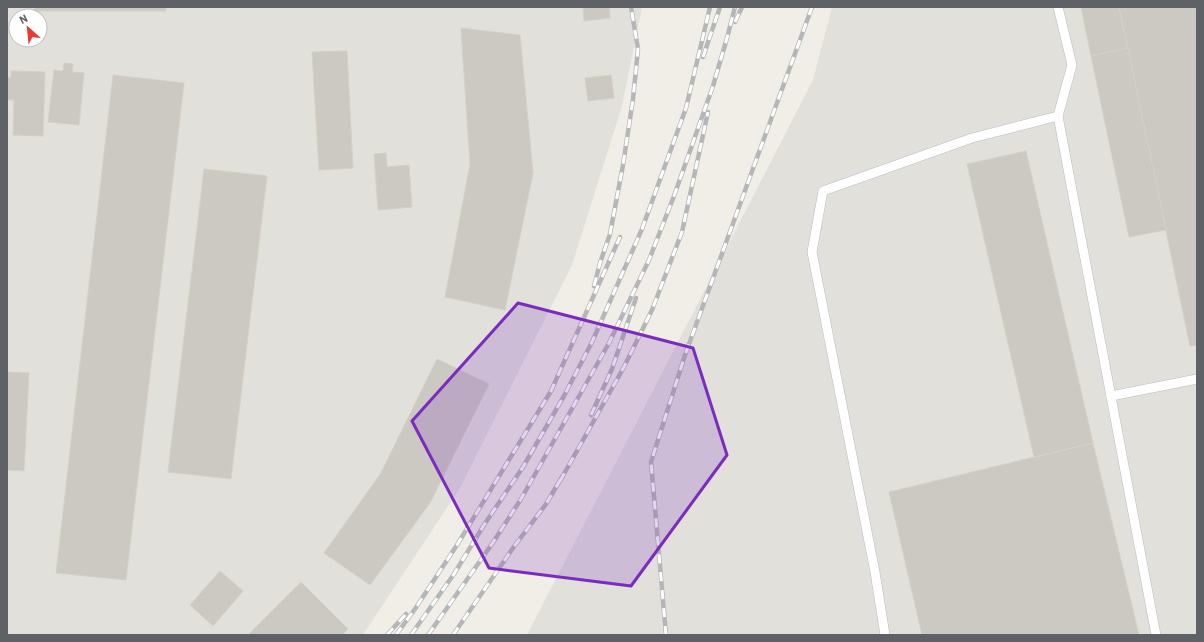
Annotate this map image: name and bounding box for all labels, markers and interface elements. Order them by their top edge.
north arrow [8,8,48,48]
text: N [17,11,29,26]

